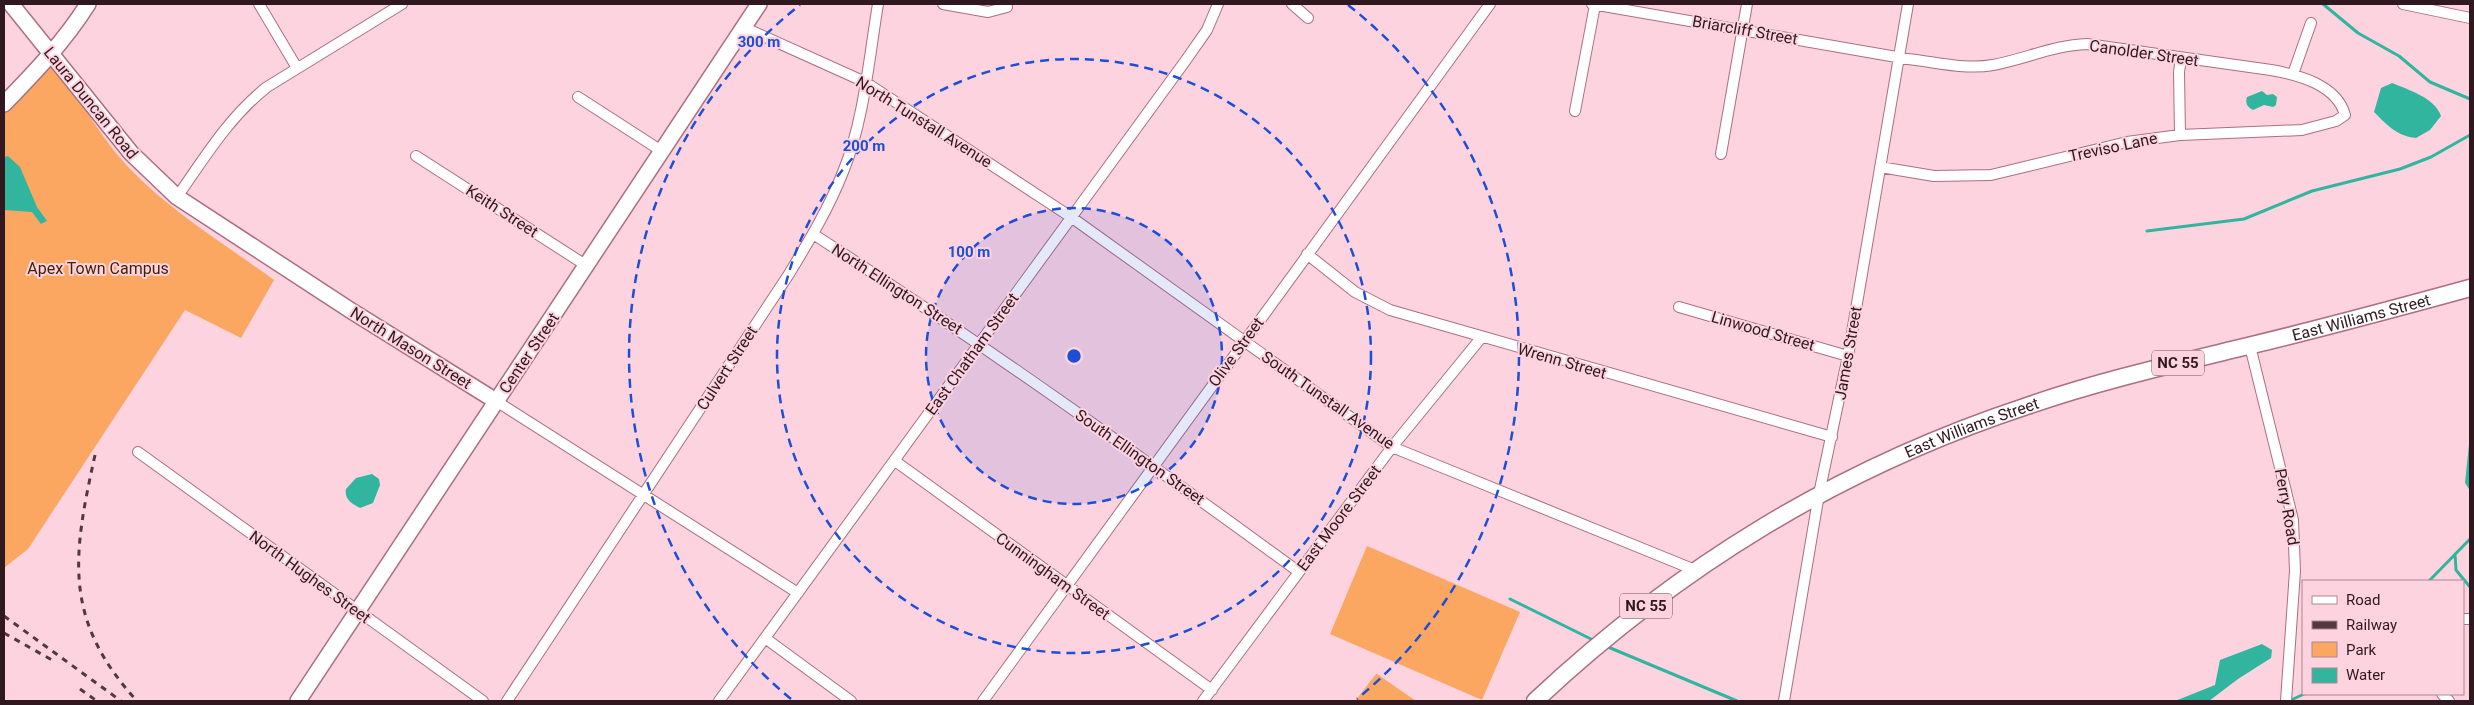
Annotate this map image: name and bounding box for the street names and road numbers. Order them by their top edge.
street label: Briarcliff Street [1691,11,1799,49]
street label: Canolder Street [2088,36,2200,70]
street label: Laura Duncan Road [40,43,142,163]
street label: North Tunstall Avenue [852,72,996,172]
street label: Treviso Lane [2067,128,2159,166]
street label: Keith Street [462,181,542,241]
street label: North Ellington Street [828,240,966,338]
street label: East Chatham Street [921,289,1023,419]
street label: East Williams Street [2290,290,2432,344]
street label: North Mason Street [347,303,475,393]
street label: James Street [1830,305,1866,401]
street label: Linwood Street [1709,307,1817,355]
street label: Center Street [495,309,563,397]
street label: Olive Street [1204,314,1268,390]
street label: Culvert Street [693,322,761,414]
street label: Wrenn Street [1515,339,1609,383]
street label: South Tunstall Avenue [1258,347,1398,453]
road number: NC 55 [2152,350,2204,376]
street label: East Williams Street [1901,393,2041,462]
street label: South Ellington Street [1072,405,1208,509]
street label: East Moore Street [1293,461,1385,575]
street label: Perry Road [2271,467,2303,547]
street label: North Hughes Street [246,527,374,627]
street label: Cunningham Street [992,528,1114,624]
road number: NC 55 [1620,594,1672,618]

